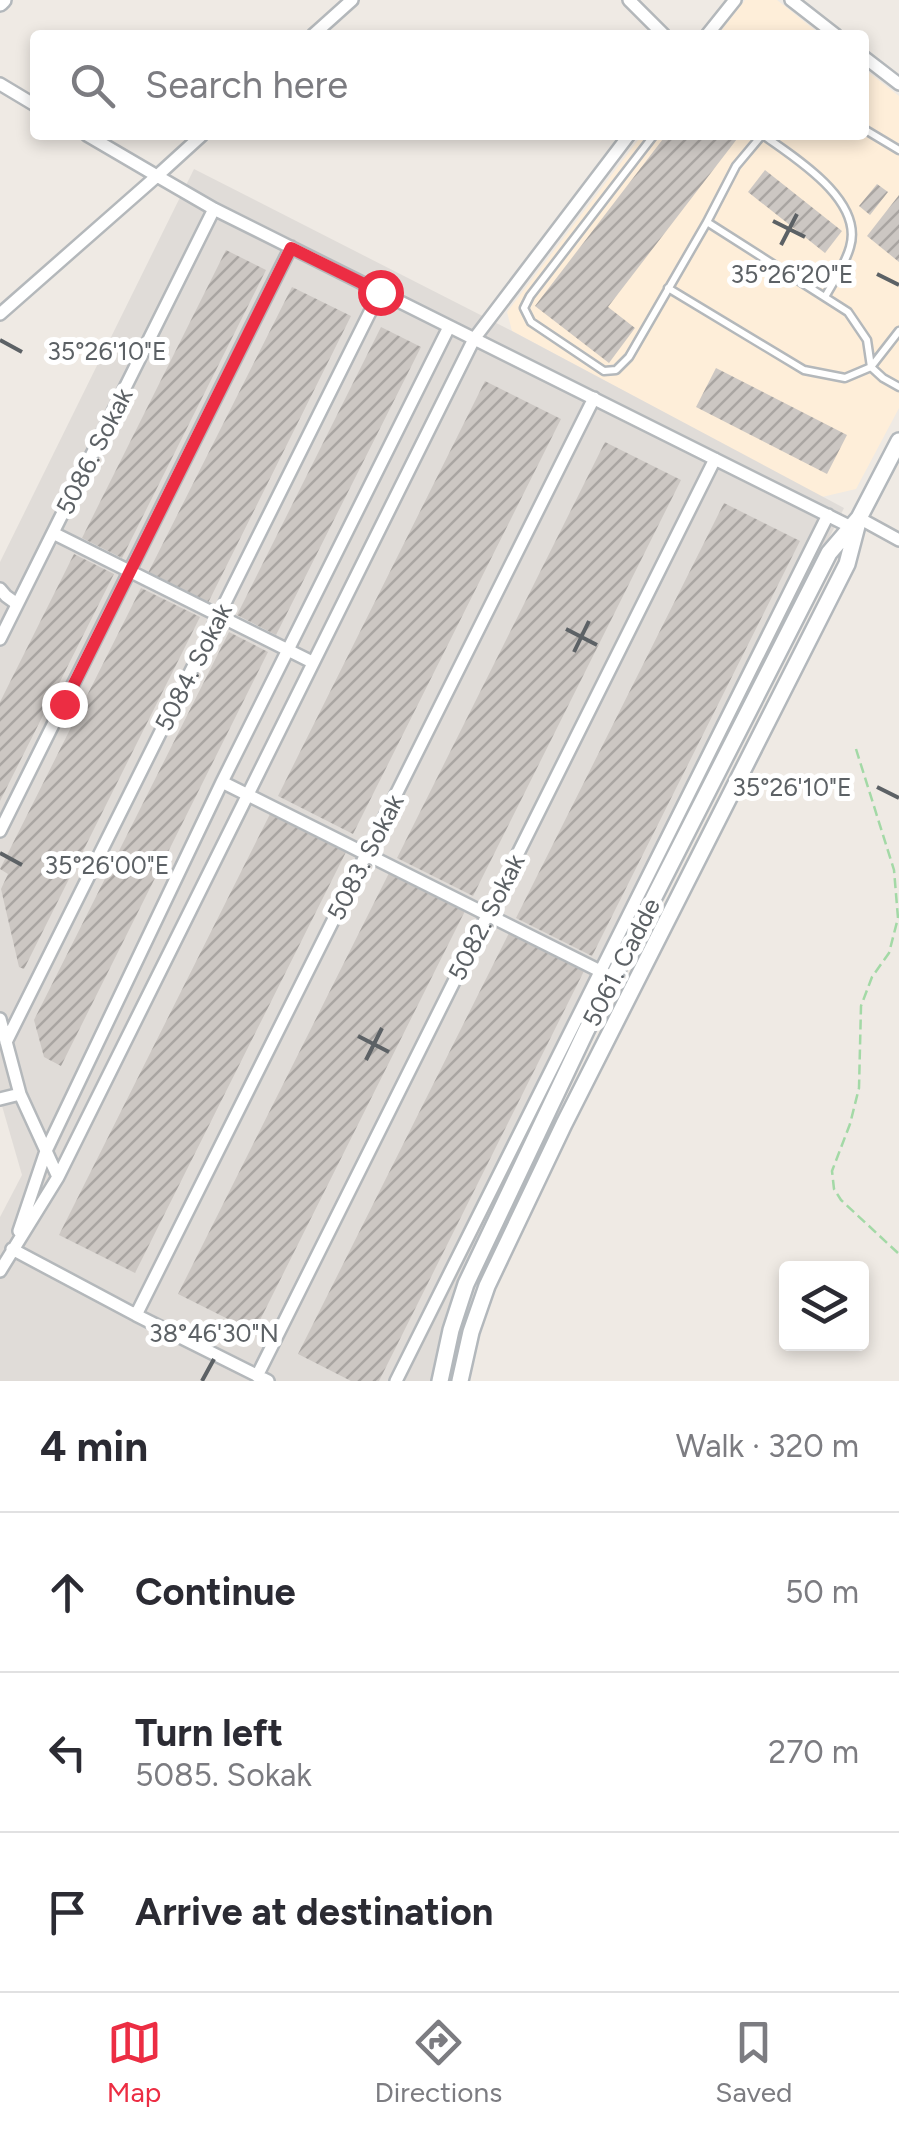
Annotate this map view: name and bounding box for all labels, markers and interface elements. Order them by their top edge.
search box [30,30,869,140]
icon: search [65,58,120,113]
text: Search here [145,62,348,108]
text: 35°26'20"E [730,259,854,289]
route start [358,270,404,316]
text: 35°26'10"E [47,336,167,366]
street label: 5086. Sokak [49,382,139,519]
street label: 5084. Sokak [148,597,238,736]
route end [42,682,88,728]
text: 35°26'10"E [732,772,852,802]
street label: 5083. Sokak [320,788,410,925]
street label: 5082. Sokak [441,848,531,985]
text: 35°26'00"E [44,850,170,880]
street label: 5061. Cadde [576,893,666,1031]
map controls [779,1261,869,1351]
button: layers [779,1261,869,1351]
text: 38°46'30"N [149,1318,279,1348]
text: 4 min [40,1421,148,1472]
text: Walk · 320 m [676,1427,859,1465]
icon: ahead [40,1565,95,1620]
text: Continue [135,1569,296,1615]
text: 50 m [785,1573,859,1611]
text: Turn left [135,1710,283,1756]
icon: left [40,1725,95,1780]
text: 270 m [768,1733,859,1771]
text: 5085. Sokak [135,1756,312,1794]
icon: arrive [40,1885,95,1940]
text: Arrive at destination [135,1889,493,1935]
tab: Map [107,2015,162,2109]
tab: Directions [375,2015,502,2109]
tab: Saved [715,2015,792,2109]

